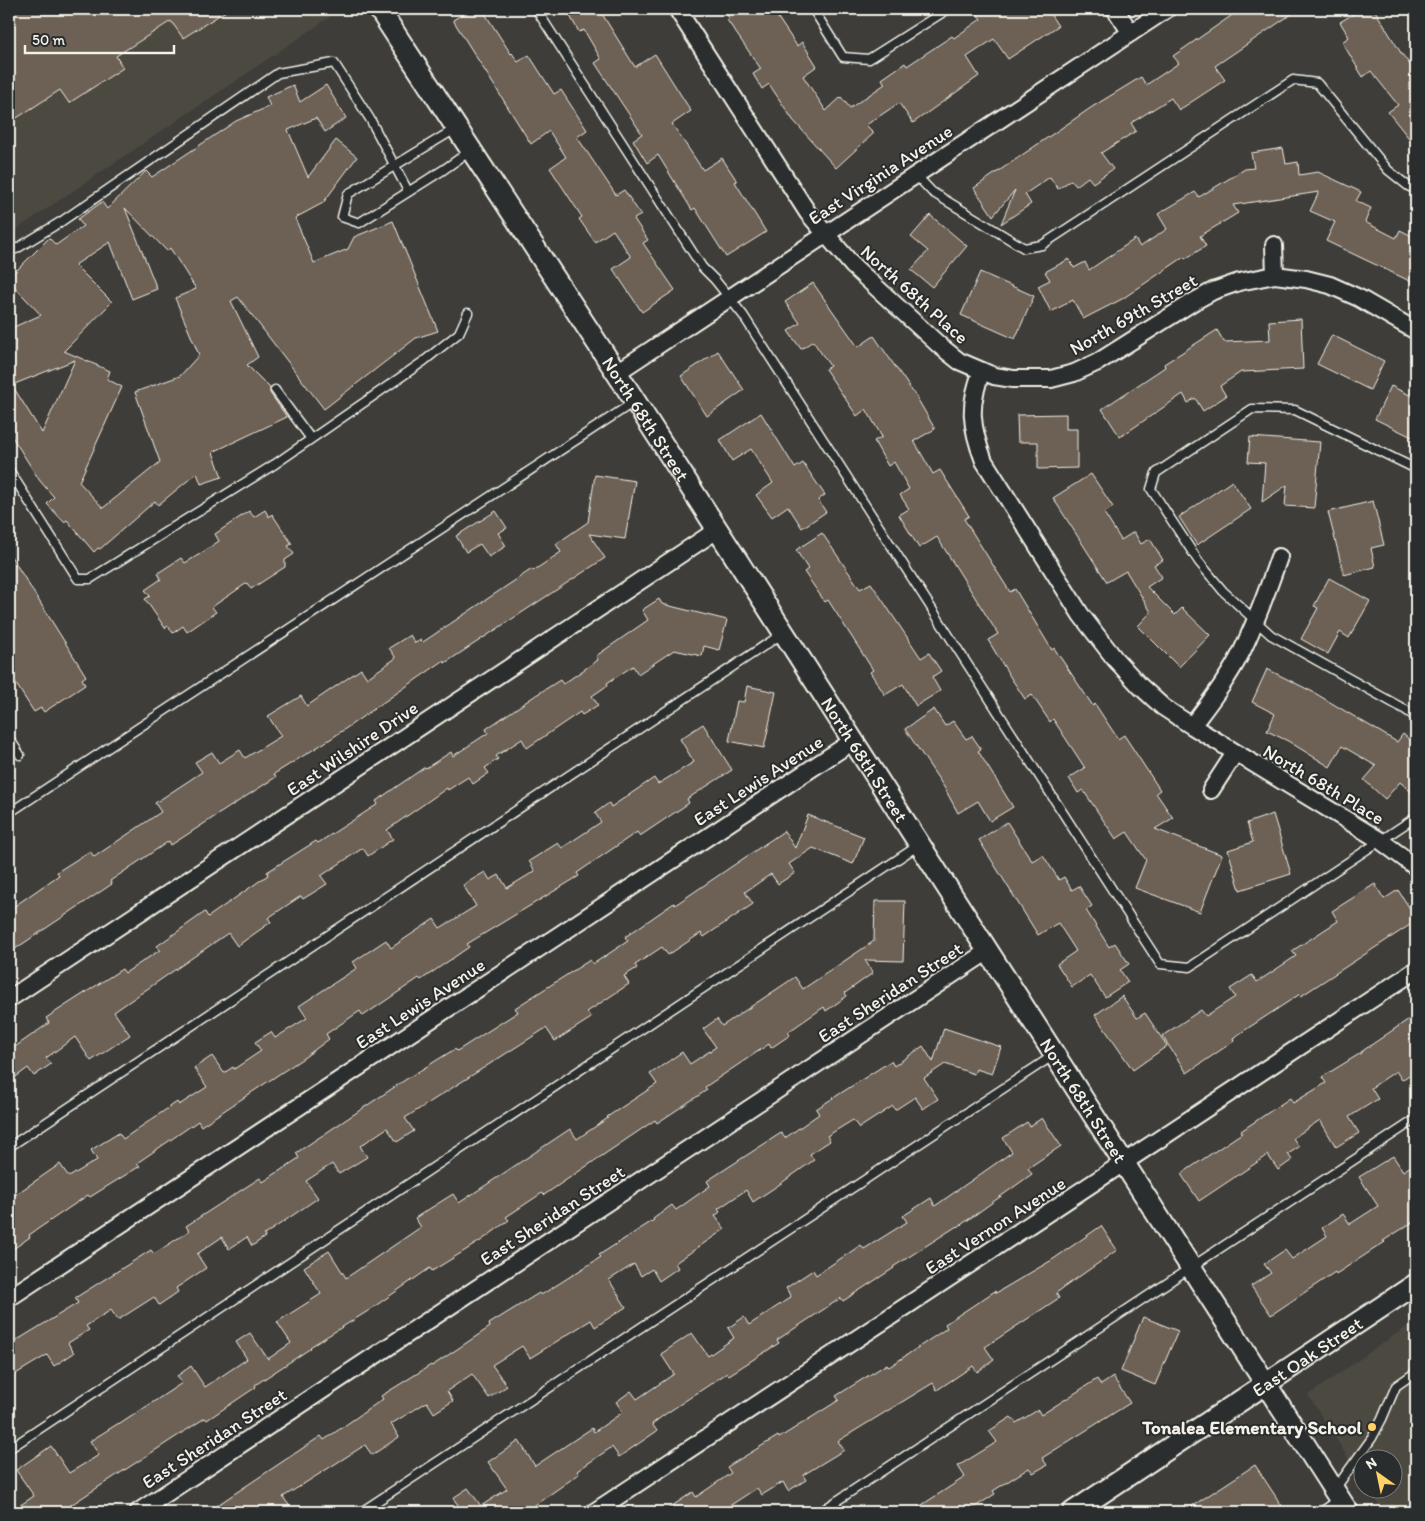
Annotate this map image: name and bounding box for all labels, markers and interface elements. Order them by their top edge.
scale bar [25,22,174,54]
text: 50 m [32,31,65,49]
street label: East Virginia Avenue [804,119,957,230]
street label: North 68th Place [856,240,973,349]
street label: North 69th Street [1065,269,1201,360]
street label: North 68th Street [597,352,694,486]
street label: North 68th Street [816,693,913,826]
street label: East Wilshire Drive [282,696,422,801]
street label: East Lewis Avenue [689,730,827,831]
street label: North 68th Place [1259,739,1388,830]
street label: East Sheridan Street [814,937,967,1048]
street label: East Lewis Avenue [351,953,489,1054]
street label: North 68th Street [1035,1034,1132,1167]
street label: East Sheridan Street [476,1160,629,1271]
street label: East Vernon Avenue [921,1171,1070,1279]
street label: East Oak Street [1248,1312,1367,1402]
street label: East Sheridan Street [138,1383,291,1494]
place label: Tonalea Elementary School [1141,1416,1363,1439]
marker: Tonalea Elementary School [1366,1421,1378,1433]
north arrow [1352,1448,1402,1498]
text: N [1363,1454,1380,1473]

